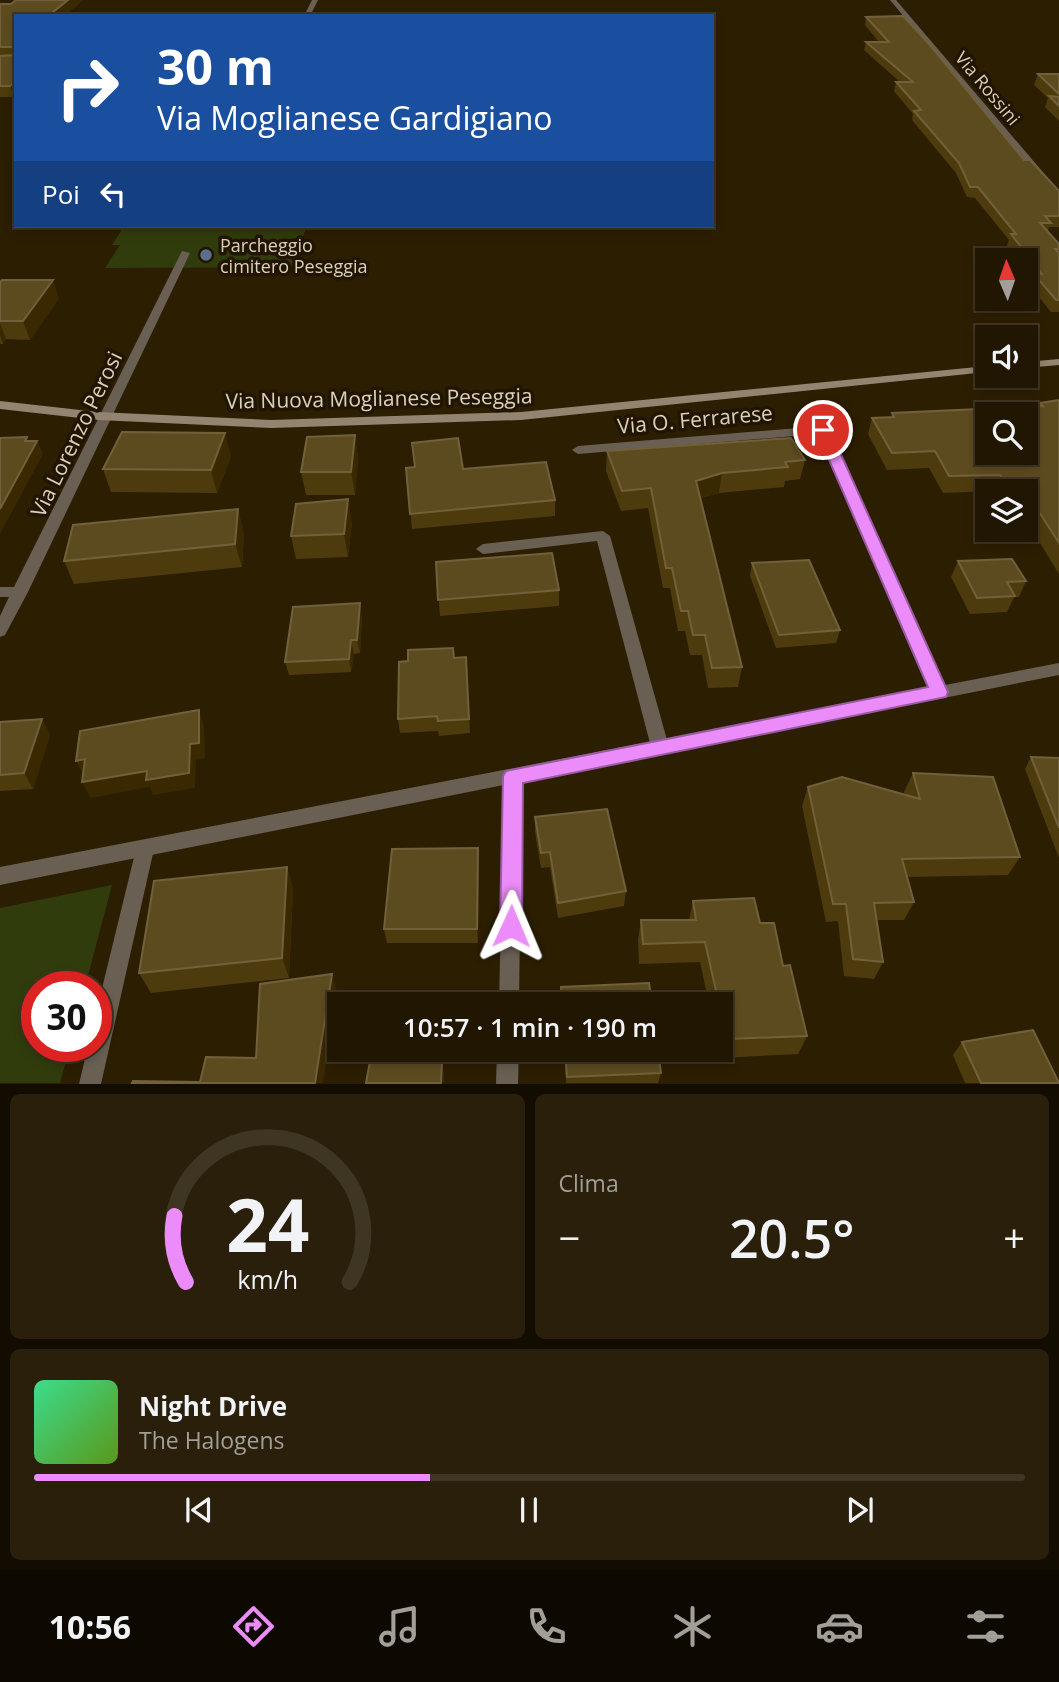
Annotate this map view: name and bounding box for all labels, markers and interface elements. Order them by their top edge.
text: 30 m [157,33,274,99]
icon: right [42,42,133,133]
street label: Via Rossini [950,46,1026,130]
text: Via Moglianese Gardigiano [157,96,553,139]
icon: left [94,175,132,213]
text: Poi [42,176,80,212]
place label: Parcheggio cimitero Peseggia [220,233,367,278]
marker: Parcheggio cimitero Peseggia [198,247,214,263]
north arrow [975,248,1038,312]
map controls [975,248,1038,542]
button: sound [975,325,1038,388]
street label: Via Lorenzo Perosi [24,347,128,521]
street label: Via Nuova Moglianese Peseggia [225,381,533,415]
street label: Via O. Ferrarese [616,398,774,440]
pin [793,400,853,460]
button: search [975,402,1038,465]
icon: arrive [804,411,842,449]
button: layers [975,479,1038,542]
position arrow [474,889,548,963]
speed limit sign: 30 [21,971,112,1062]
text: 10:57 · 1 min · 190 m [403,1009,657,1045]
text: Clima [559,1167,619,1199]
text: 24 [226,1175,309,1274]
text: 20.5° [729,1202,855,1273]
text: − [559,1211,580,1263]
text: + [1003,1211,1025,1263]
text: km/h [237,1262,298,1296]
text: Night Drive [139,1388,287,1424]
text: The Halogens [139,1424,285,1456]
icon: previous [180,1491,218,1529]
icon: pause [510,1491,548,1529]
icon: next [841,1491,879,1529]
icon: directions [229,1602,278,1651]
icon: music [375,1602,424,1651]
icon: phone [522,1602,571,1651]
icon: climate [668,1602,717,1651]
icon: car [815,1602,864,1651]
icon: filters [961,1602,1010,1651]
text: 10:56 [49,1605,131,1648]

